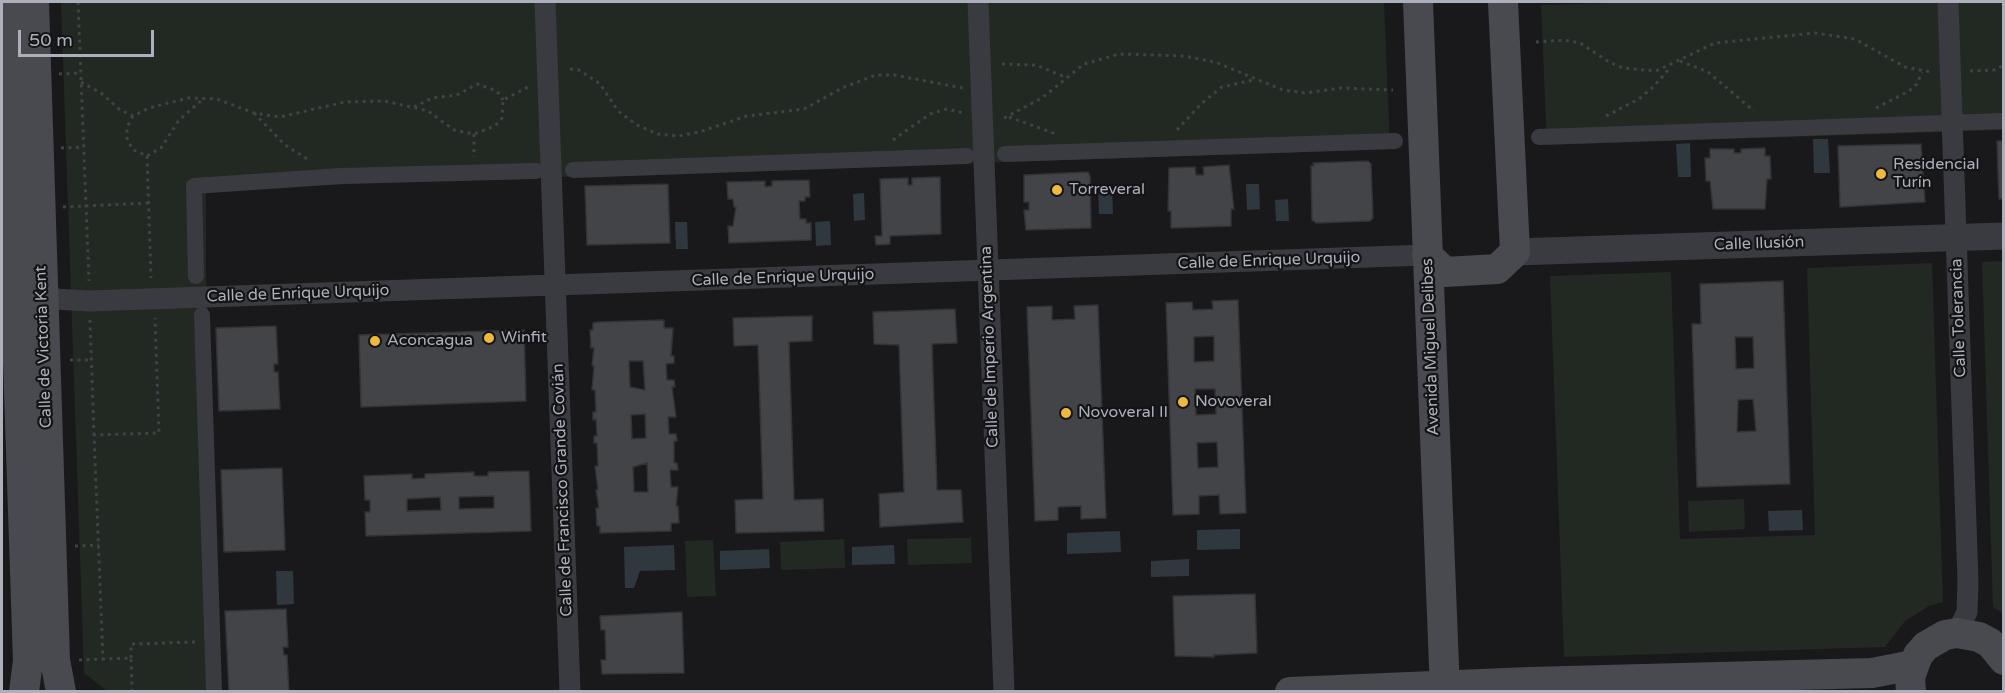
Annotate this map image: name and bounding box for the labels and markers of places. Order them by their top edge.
place label: Residencial Turín [1893,155,1979,193]
marker: Residencial Turín [1874,167,1888,181]
place label: Torreveral [1069,180,1145,200]
marker: Torreveral [1050,183,1064,197]
place label: Winfit [501,328,547,348]
place label: Aconcagua [387,331,473,351]
marker: Winfit [482,331,496,345]
marker: Aconcagua [368,334,382,348]
place label: Novoveral [1195,392,1272,412]
marker: Novoveral [1176,395,1190,409]
place label: Novoveral II [1078,403,1168,423]
marker: Novoveral II [1059,406,1073,420]

